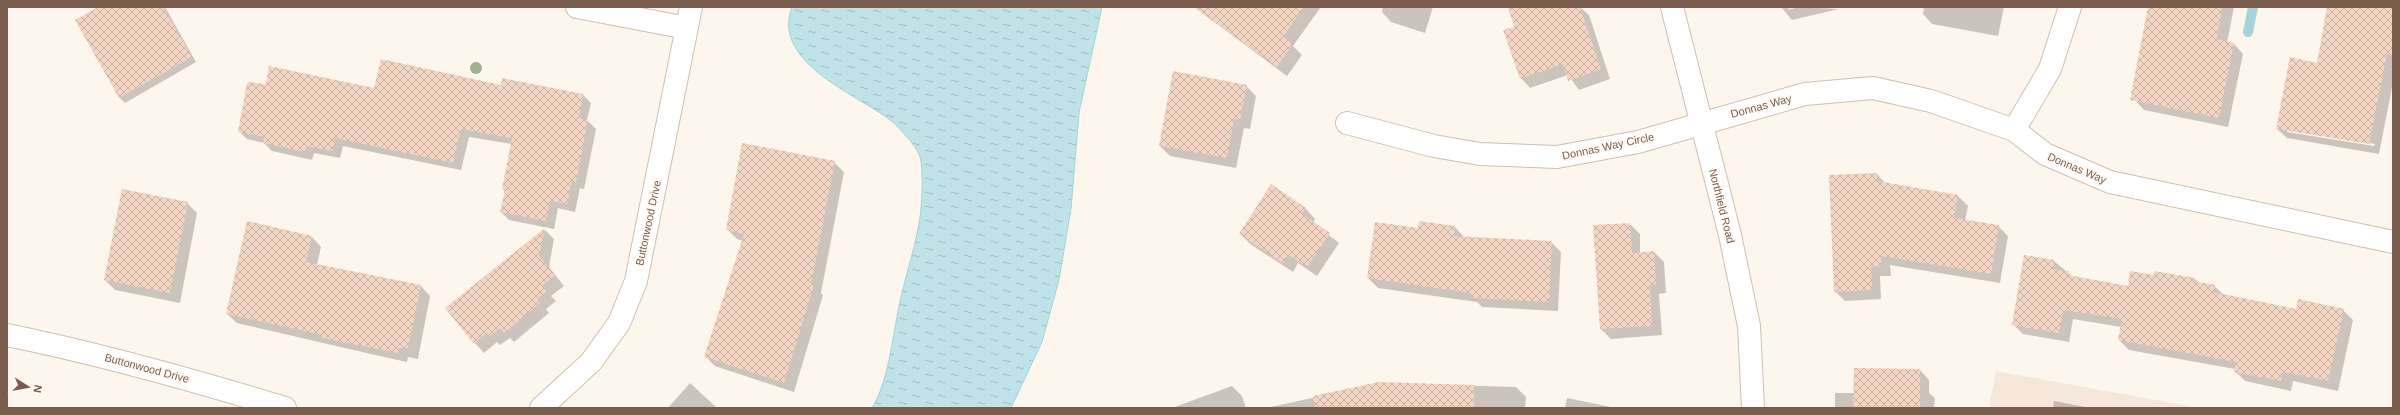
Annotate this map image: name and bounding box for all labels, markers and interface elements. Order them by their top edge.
street label: Donnas Way [1729,92,1793,120]
street label: Donnas Way Circle [1561,130,1655,162]
street label: Donnas Way [2046,150,2109,186]
street label: Northfield Road [1707,167,1737,245]
street label: Buttonwood Drive [633,179,663,267]
street label: Buttonwood Drive [104,351,190,385]
north arrow [8,367,48,407]
text: N [31,384,44,394]

